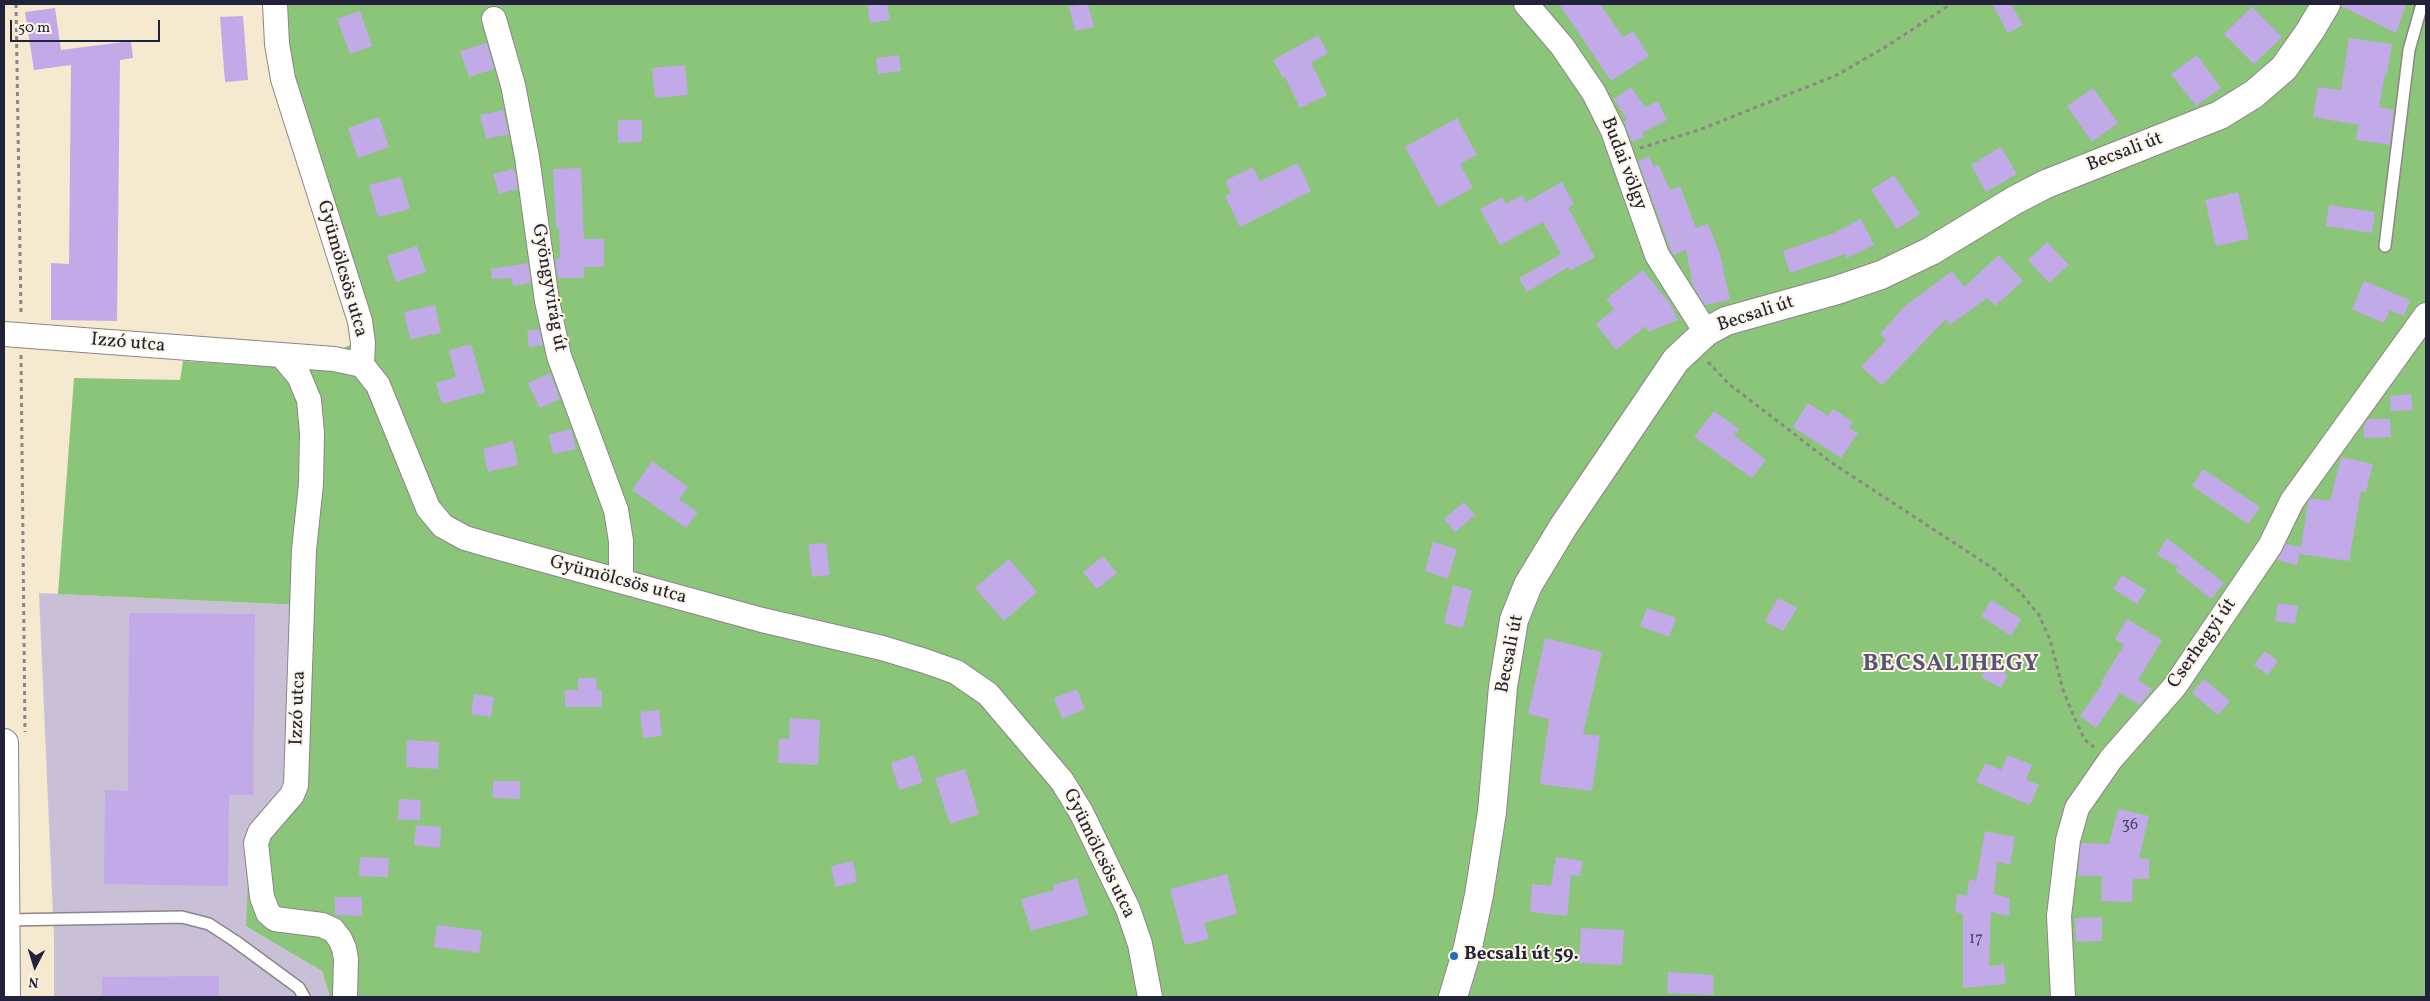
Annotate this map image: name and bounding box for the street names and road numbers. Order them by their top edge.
street label: Budai völgy [1595,114,1651,214]
street label: Becsali út [2084,128,2166,178]
street label: Gyümölcsös utca [311,198,371,340]
street label: Gyöngyvirág út [526,222,570,354]
street label: Becsali út [1715,292,1797,338]
street label: Izzó utca [90,329,166,359]
street label: Gyümölcsös utca [547,552,689,610]
street label: Cserhegyi út [2164,595,2242,693]
street label: Becsali út [1492,613,1530,695]
street label: Izzó utca [286,670,312,746]
street label: Gyümölcsös utca [1057,786,1139,922]

